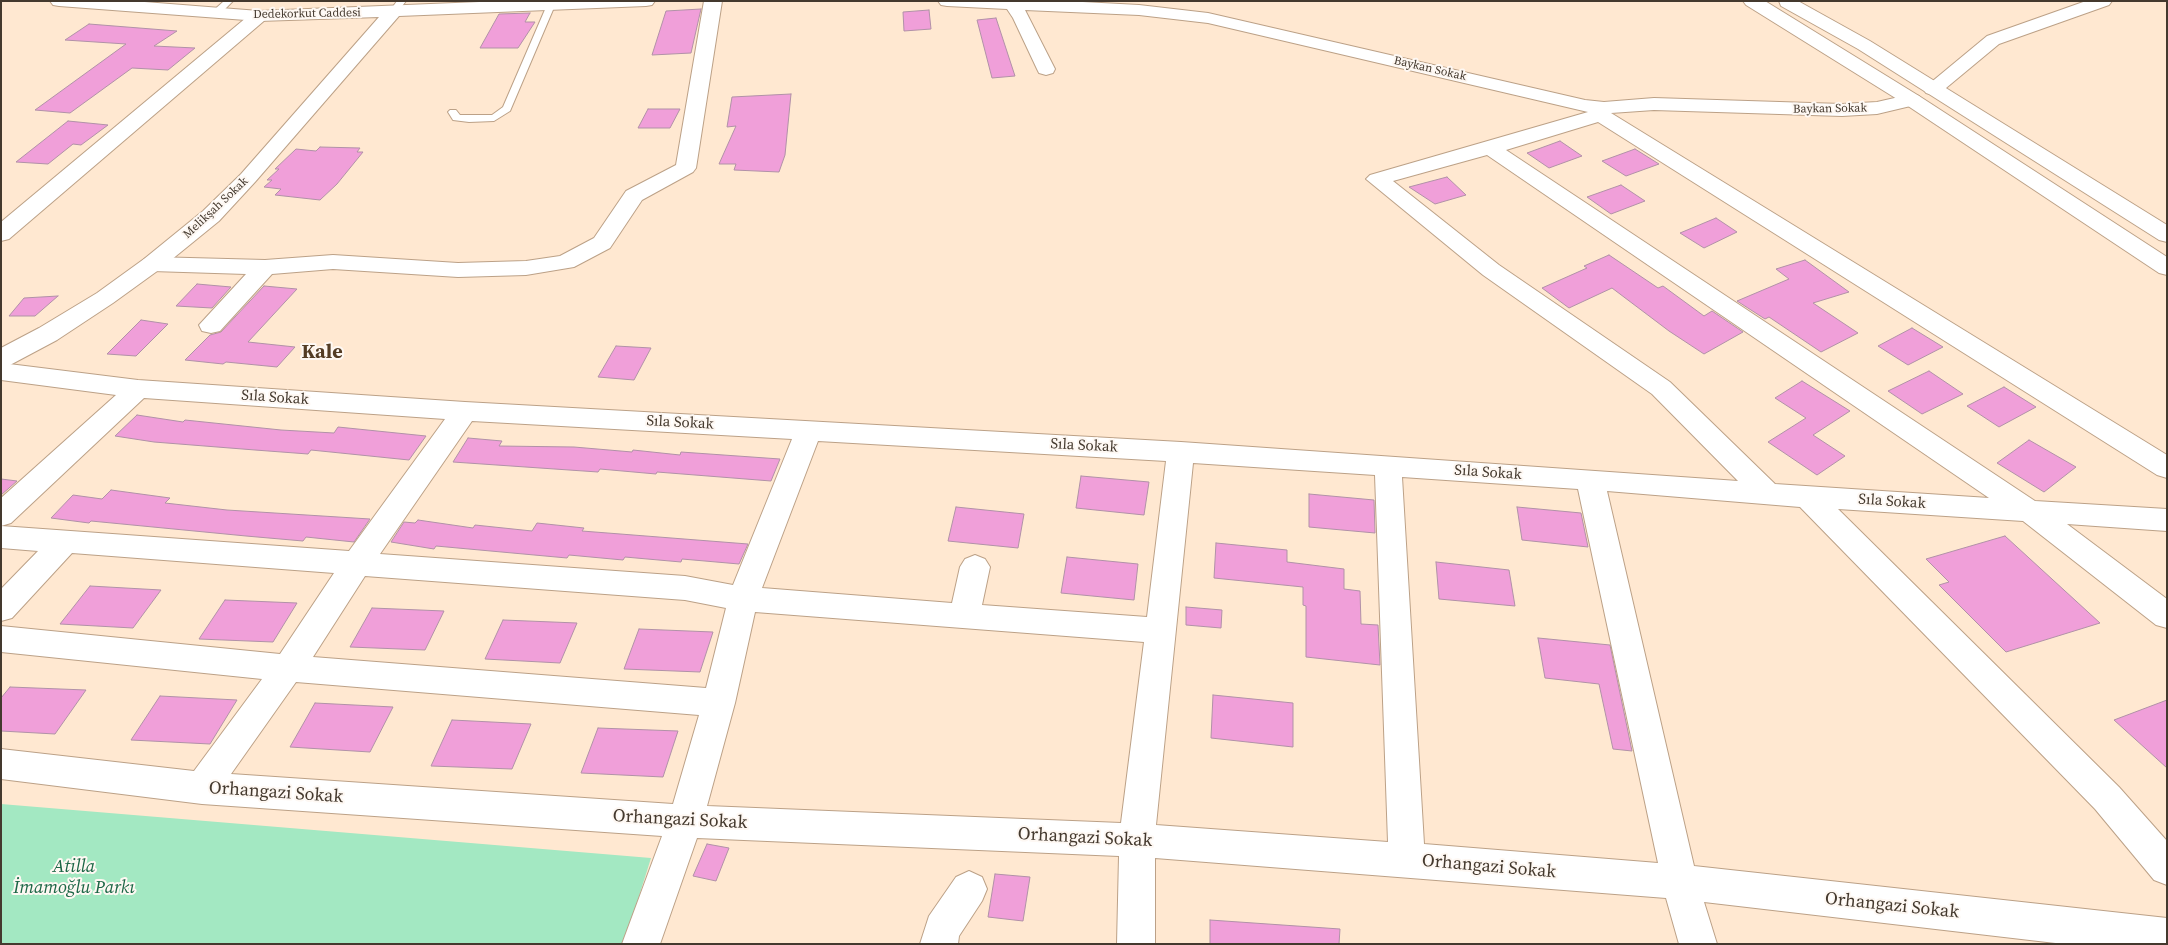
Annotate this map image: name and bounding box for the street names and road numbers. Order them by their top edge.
street label: Dedekorkut Caddesi [253,6,361,22]
street label: Baykan Sokak [1392,54,1468,84]
street label: Baykan Sokak [1793,101,1867,117]
street label: Melikşah Sokak [181,174,251,242]
street label: Sıla Sokak [241,387,309,409]
street label: Sıla Sokak [646,412,714,434]
street label: Sıla Sokak [1050,435,1118,457]
street label: Sıla Sokak [1454,462,1522,484]
street label: Sıla Sokak [1858,491,1926,513]
street label: Orhangazi Sokak [208,778,344,808]
street label: Orhangazi Sokak [612,806,748,834]
street label: Orhangazi Sokak [1017,824,1153,852]
street label: Orhangazi Sokak [1421,850,1557,884]
street label: Orhangazi Sokak [1824,888,1960,924]

